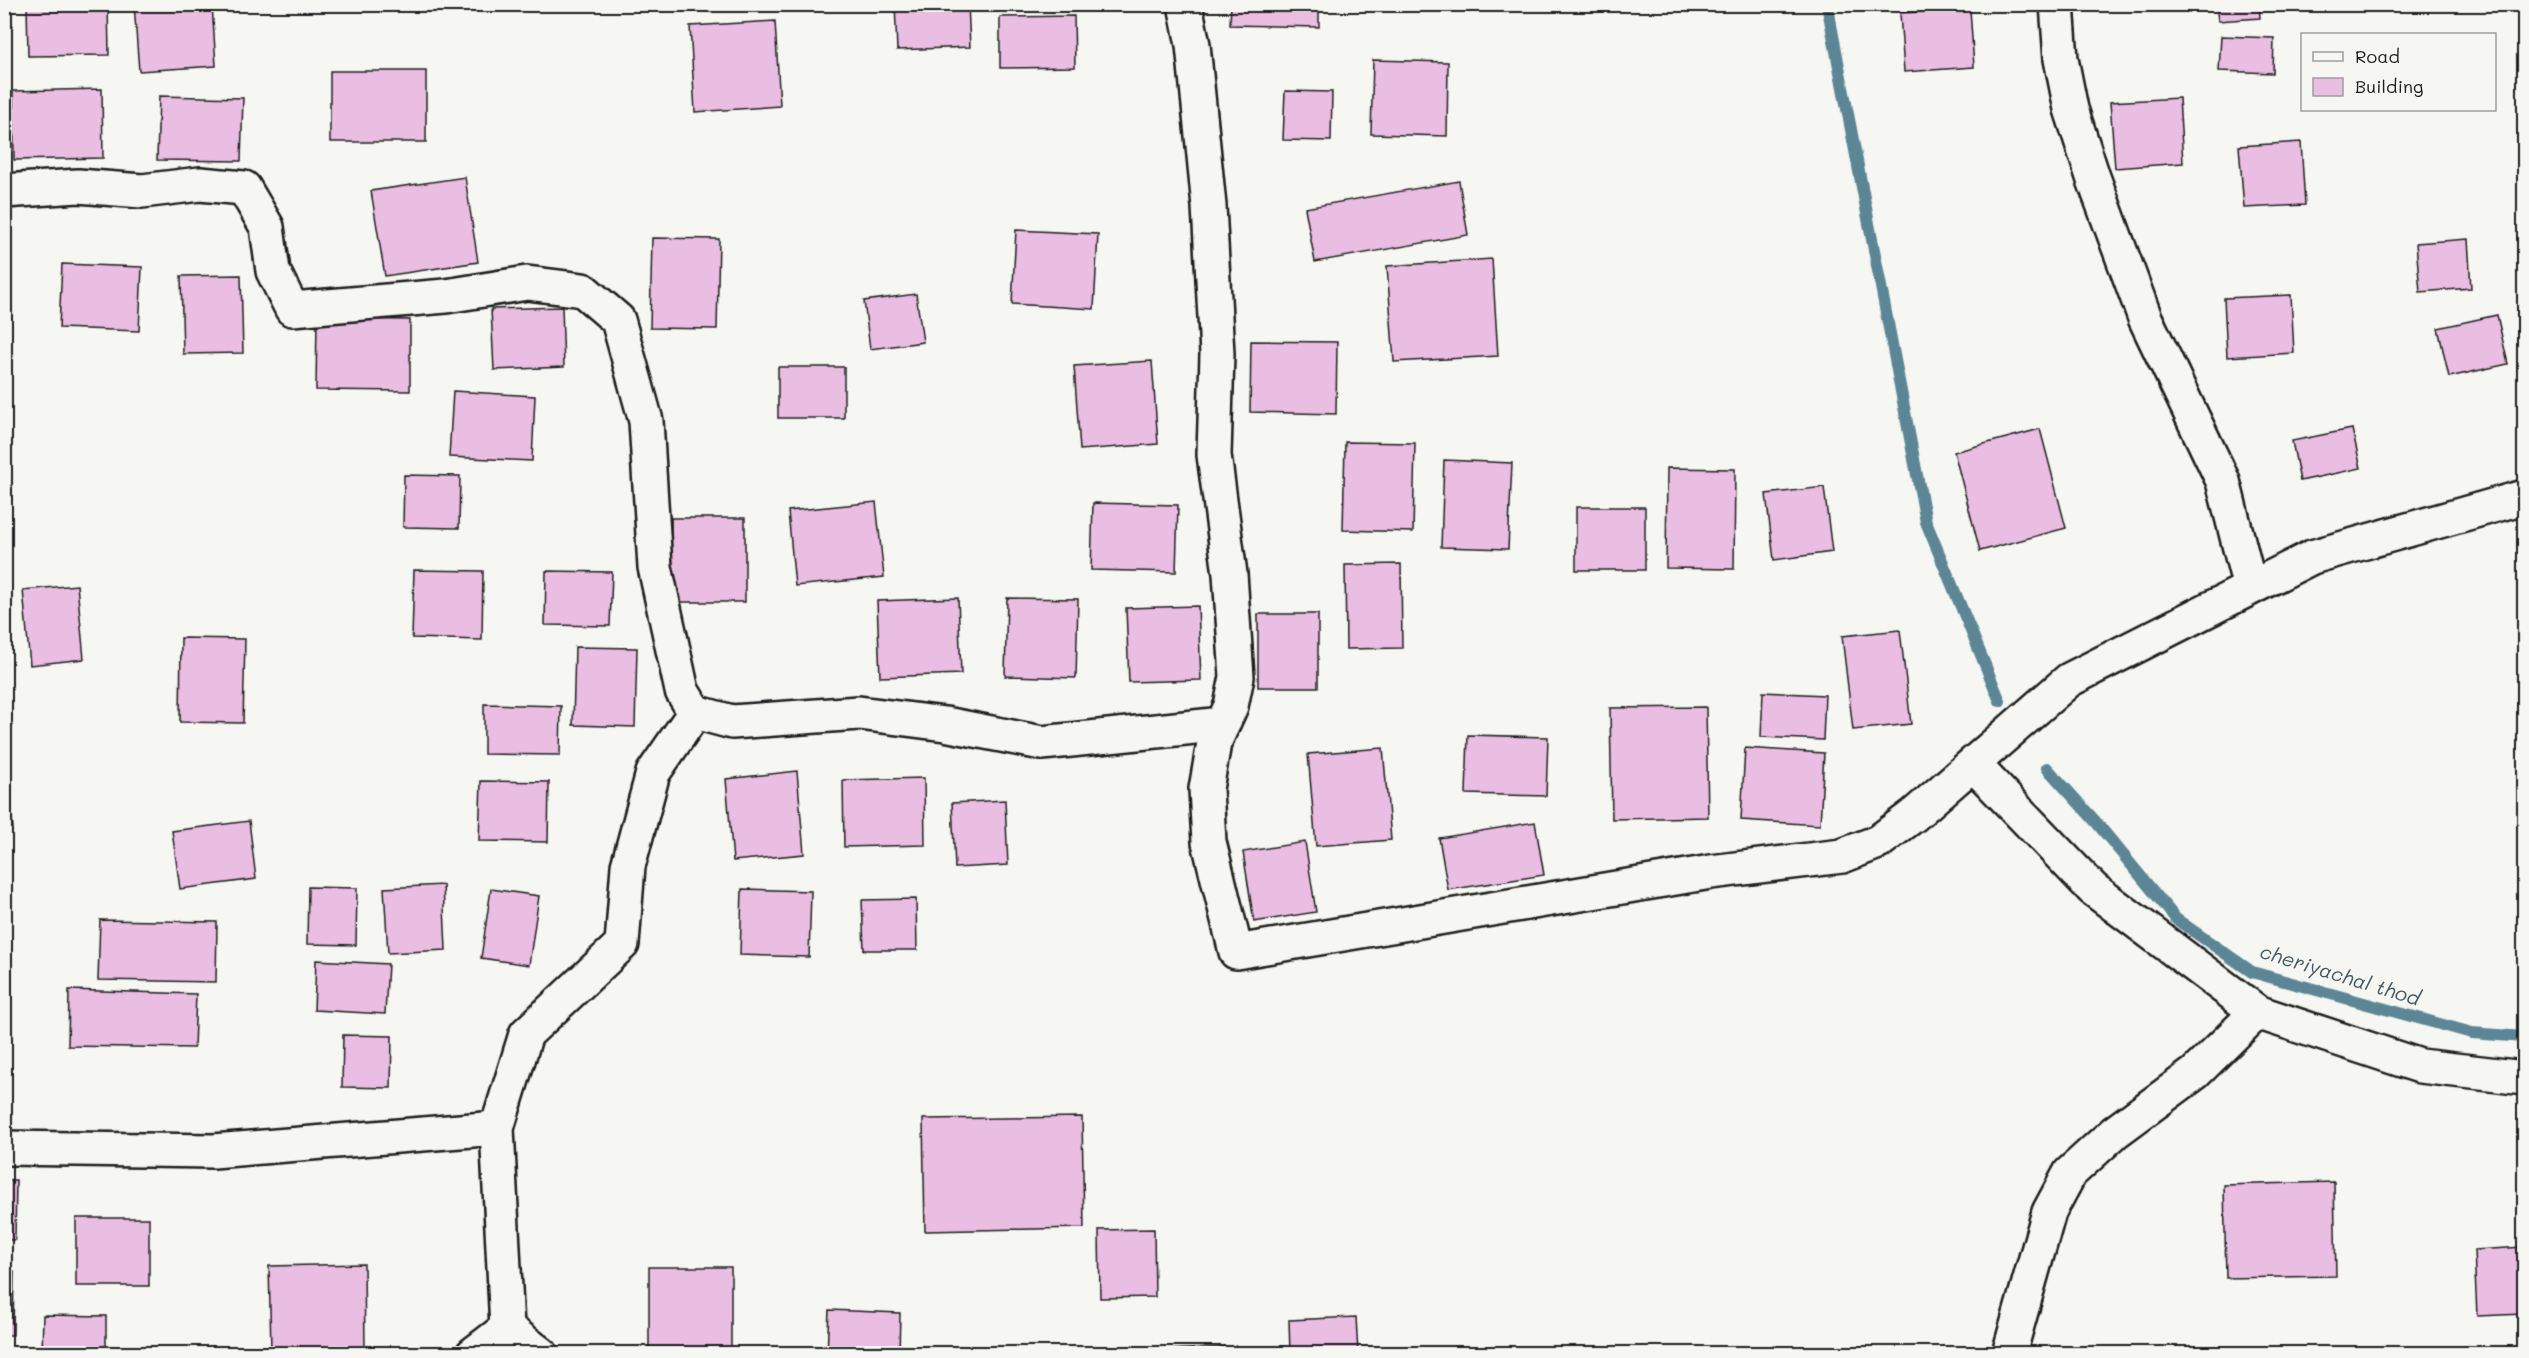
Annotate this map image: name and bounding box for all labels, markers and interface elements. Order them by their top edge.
legend [2301,33,2496,111]
text: Road [2355,44,2400,68]
text: Building [2355,74,2423,98]
water label: cheriyachal thod [2257,937,2425,1011]

